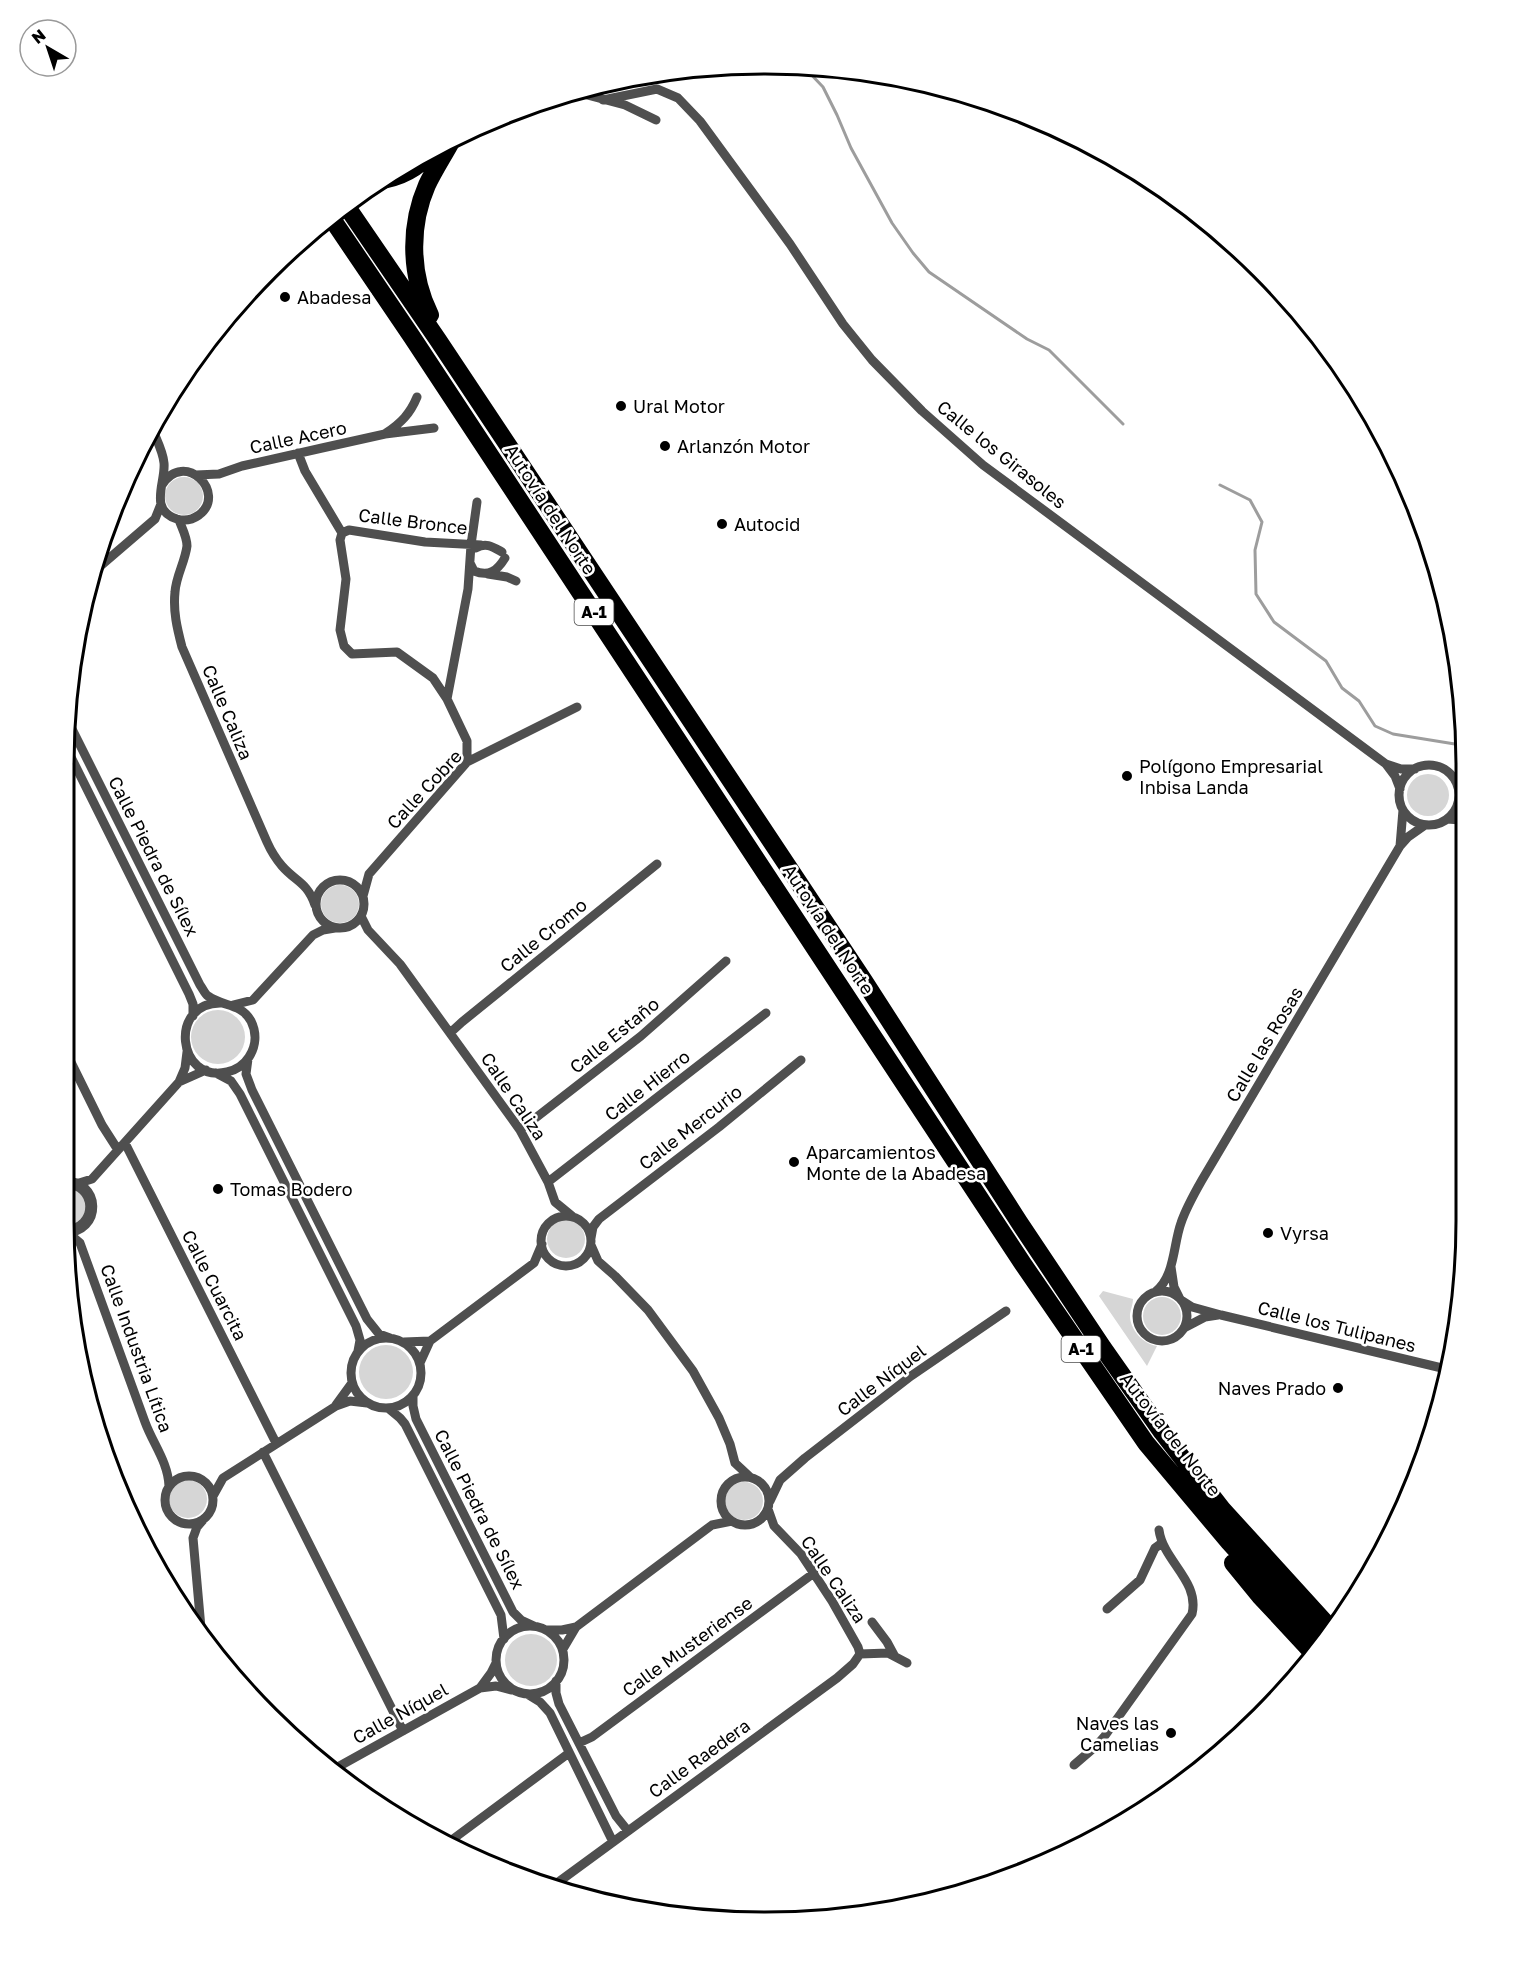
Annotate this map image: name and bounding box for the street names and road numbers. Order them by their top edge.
street label: Calle los Girasoles [933,395,1071,513]
street label: Calle Acero [248,416,348,458]
street label: Autovía del Norte [501,440,601,578]
street label: Calle Bronce [357,503,469,539]
road number: A-1 [574,599,614,625]
street label: Calle Caliza [198,661,258,763]
street label: Calle Cobre [382,745,466,833]
street label: Calle Piedra de Sílex [104,772,204,940]
street label: Autovía del Norte [779,860,879,998]
street label: Calle Cromo [495,893,591,977]
street label: Calle las Rosas [1221,982,1307,1106]
street label: Calle Estaño [565,992,663,1078]
street label: Calle Hierro [600,1045,694,1125]
street label: Calle Caliza [477,1048,551,1144]
street label: Calle Mercurio [634,1080,746,1174]
street label: Calle Cuarcita [178,1226,252,1344]
street label: Calle Industria Lítica [96,1261,178,1435]
street label: Calle los Tulipanes [1256,1296,1418,1356]
road number: A-1 [1062,1336,1100,1362]
street label: Calle Níquel [832,1339,930,1420]
street label: Autovía del Norte [1116,1368,1226,1500]
street label: Calle Piedra de Sílex [430,1425,530,1593]
street label: Calle Caliza [797,1531,871,1627]
street label: Calle Musteriense [618,1591,756,1701]
street label: Calle Níquel [349,1678,452,1748]
street label: Calle Raedera [644,1714,754,1802]

